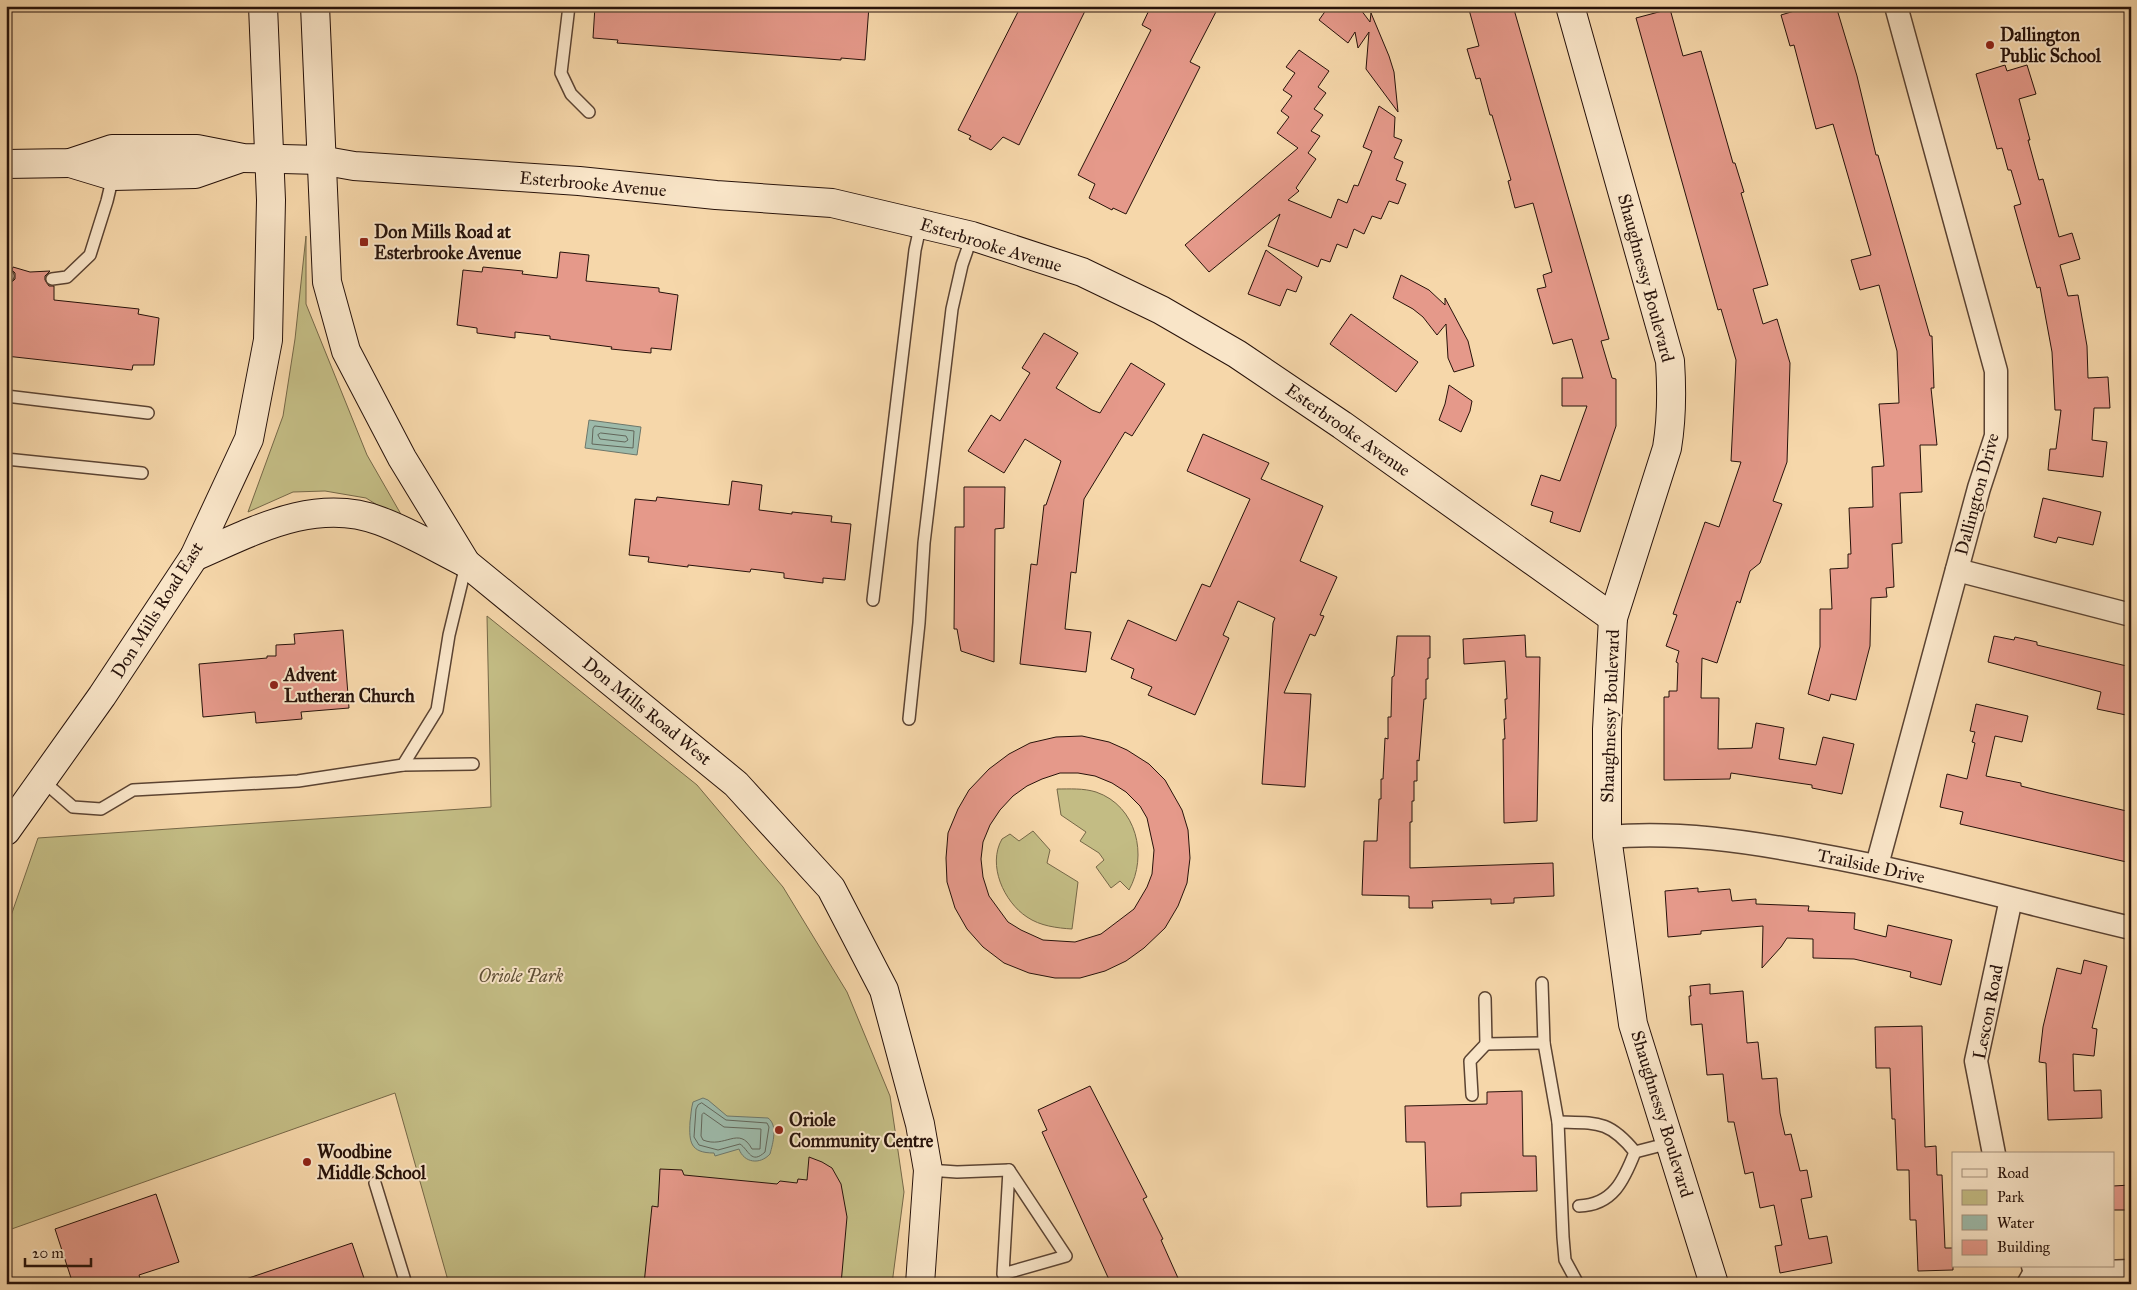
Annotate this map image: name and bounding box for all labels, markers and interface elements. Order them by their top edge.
place label: Dallington Public School [2000,24,2102,67]
marker: Dallington Public School [1984,39,1996,51]
street label: Esterbrooke Avenue [519,167,667,201]
street label: Shaughnessy Boulevard [1612,191,1679,365]
street label: Esterbrooke Avenue [917,213,1065,277]
place label: Don Mills Road at Esterbrooke Avenue [374,221,522,264]
marker: Don Mills Road at Esterbrooke Avenue [358,236,370,248]
street label: Esterbrooke Avenue [1281,379,1415,481]
street label: Dallington Drive [1950,431,2005,558]
street label: Don Mills Road East [106,537,208,682]
street label: Shaughnessy Boulevard [1596,629,1625,803]
street label: Don Mills Road West [578,652,716,770]
place label: Advent Lutheran Church [283,664,416,707]
marker: Advent Lutheran Church [268,679,280,691]
street label: Trailside Drive [1815,844,1927,888]
street label: Lescon Road [1968,963,2008,1061]
park label: Oriole Park [479,965,563,987]
street label: Shaughnessy Boulevard [1625,1028,1698,1200]
place label: Oriole Community Centre [789,1109,934,1153]
marker: Oriole Community Centre [773,1124,785,1136]
place label: Woodbine Middle School [317,1141,427,1184]
legend [1952,1152,2114,1268]
marker: Woodbine Middle School [301,1156,313,1168]
text: Road [1997,1164,2029,1182]
text: Park [1997,1188,2024,1206]
text: Water [1997,1214,2034,1232]
scale bar [25,1235,91,1267]
text: Building [1997,1238,2051,1256]
text: 20 m [32,1244,64,1262]

